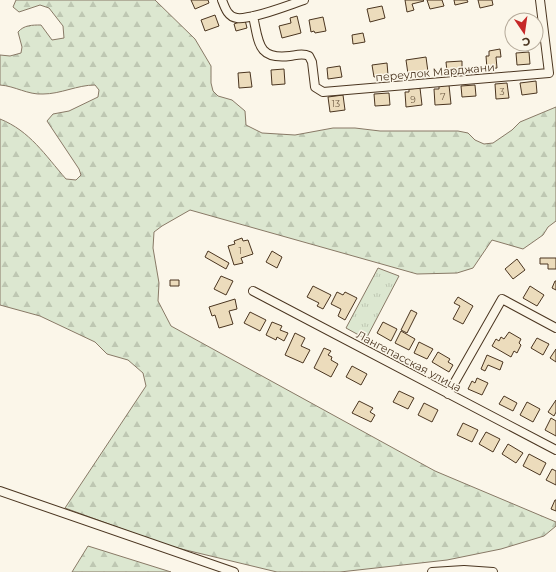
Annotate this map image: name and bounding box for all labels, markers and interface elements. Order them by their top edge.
north arrow [504,12,544,52]
text: С [521,34,532,49]
street label: переулок Марджани [375,60,495,84]
house number: 3 [499,86,505,97]
house number: 7 [440,91,446,102]
house number: 9 [410,94,416,105]
house number: 13 [332,98,340,109]
house number: 1 [238,245,242,256]
street label: Лангепасская улица [354,327,464,395]

